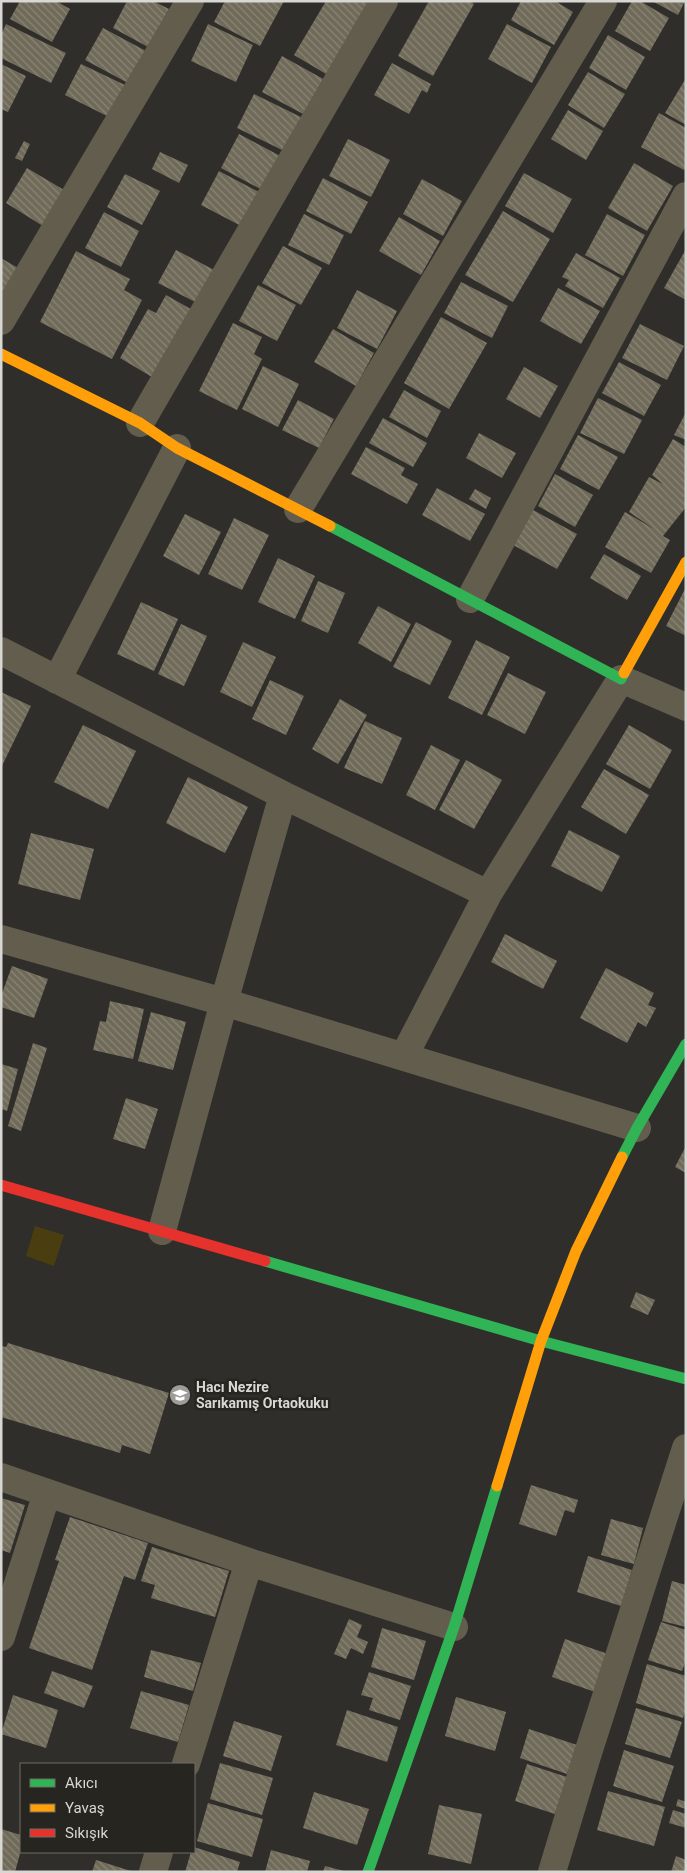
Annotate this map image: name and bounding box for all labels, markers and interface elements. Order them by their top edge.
place label: Hacı Nezire Sarıkamış Ortaokuku [196,1379,329,1411]
school or university icon: Hacı Nezire Sarıkamış Ortaokuku [168,1383,192,1407]
legend [20,1763,195,1853]
text: Akıcı [65,1774,98,1792]
text: Yavaş [65,1799,105,1817]
text: Sıkışık [65,1824,108,1842]

